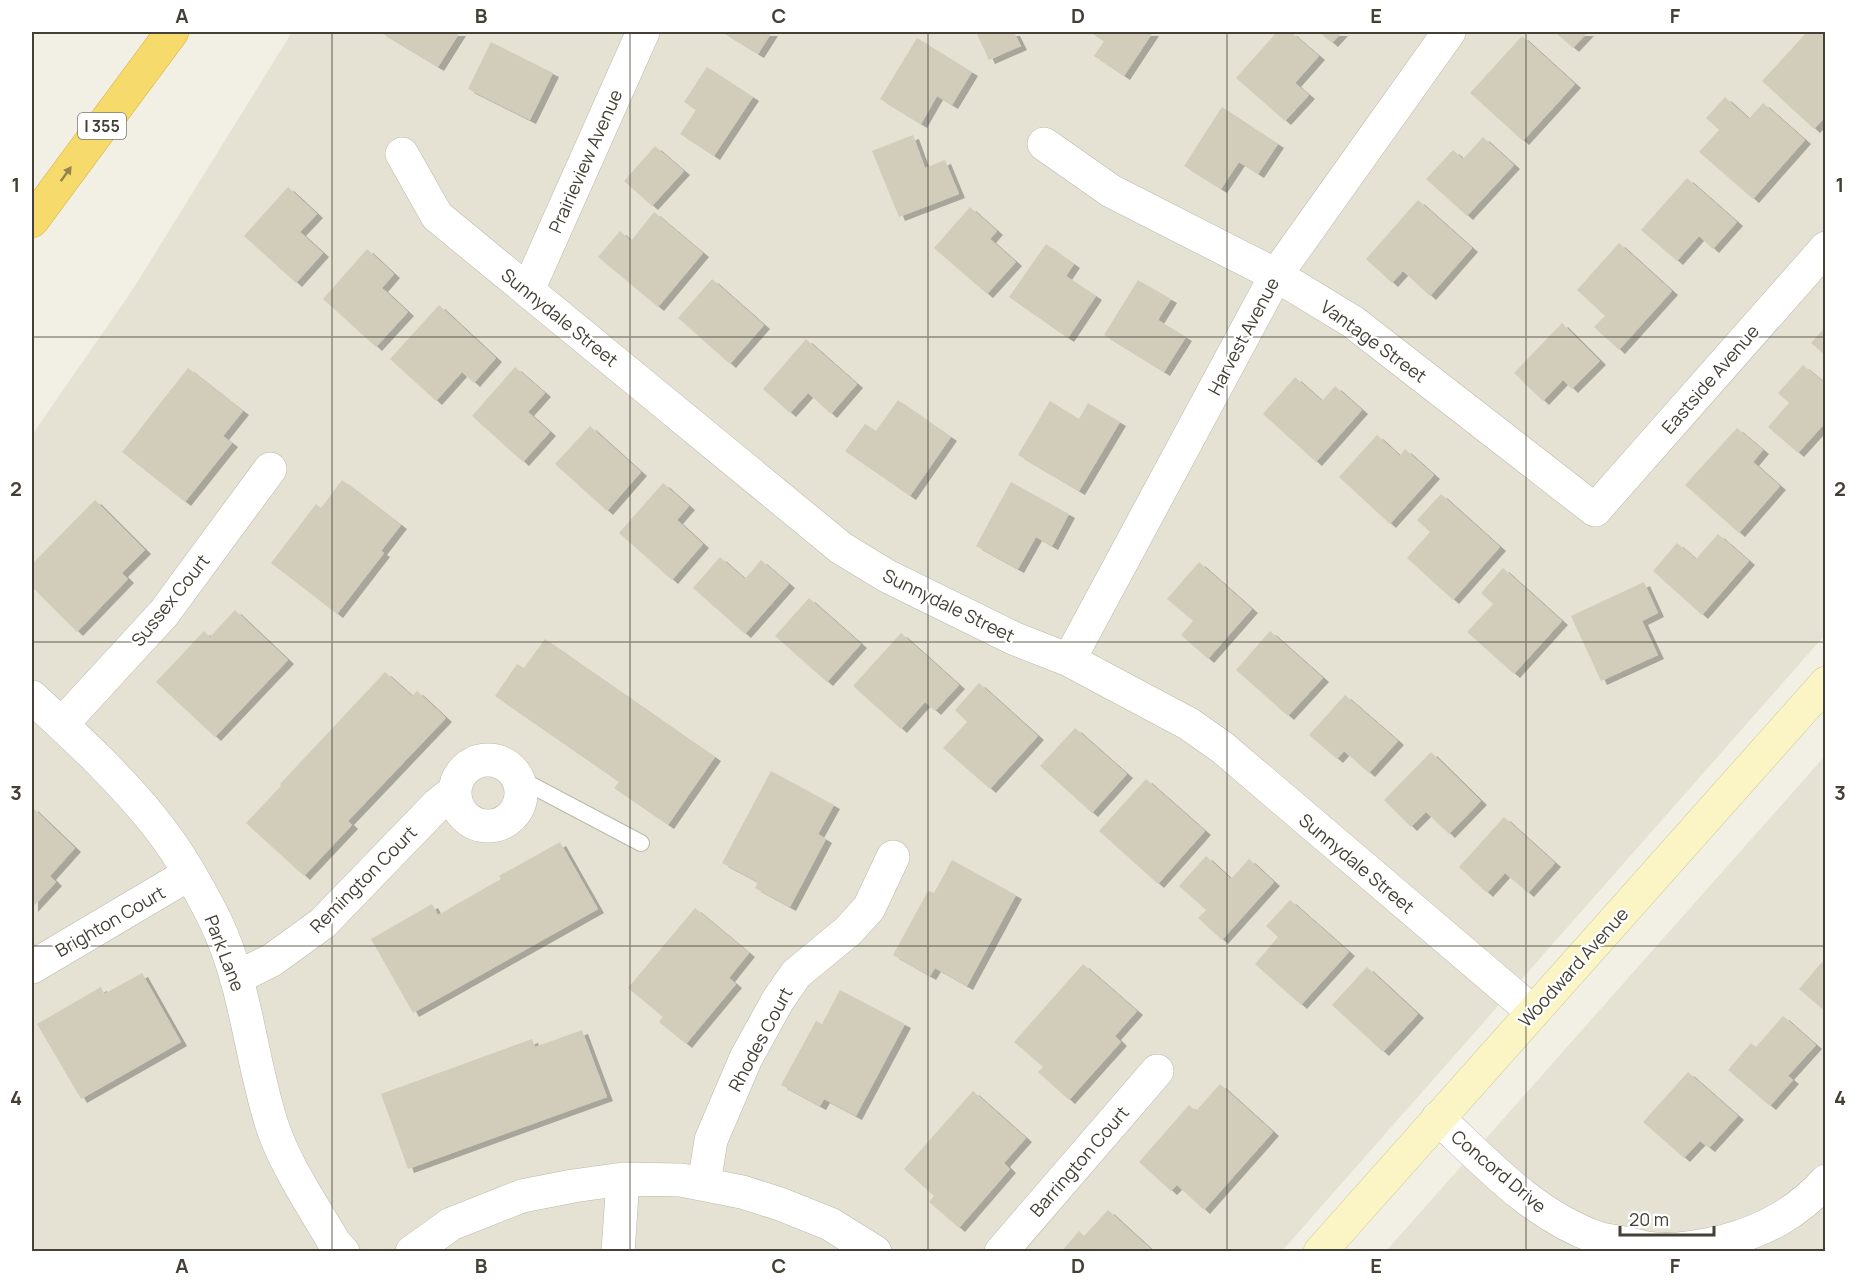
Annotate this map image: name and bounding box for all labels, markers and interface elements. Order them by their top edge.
text: A [175,2,189,29]
text: B [475,2,488,29]
text: C [772,2,786,29]
text: D [1071,2,1085,29]
text: E [1370,2,1382,29]
text: F [1670,2,1681,29]
street label: Prairieview Avenue [543,85,627,237]
road number: I 355 [78,113,126,139]
one-way arrow [60,167,72,182]
text: 1 [12,171,20,198]
text: 1 [1836,171,1844,198]
street label: Sunnydale Street [497,262,623,372]
street label: Harvest Avenue [1202,273,1284,399]
street label: Vantage Street [1316,294,1432,388]
street label: Eastside Avenue [1656,319,1764,439]
text: 2 [10,475,22,502]
text: 2 [1834,475,1846,502]
street label: Sussex Court [125,549,215,651]
street label: Sunnydale Street [879,563,1019,647]
text: 3 [10,779,22,806]
text: 3 [1834,779,1846,806]
street label: Sunnydale Street [1294,808,1420,918]
street label: Remington Court [304,820,422,938]
street label: Brighton Court [51,880,169,962]
street label: Woodward Avenue [1513,902,1633,1032]
street label: Park Lane [199,911,251,995]
street label: Rhodes Court [722,983,798,1095]
text: 4 [10,1084,22,1111]
text: 4 [1834,1084,1846,1111]
street label: Barrington Court [1024,1101,1134,1221]
street label: Concord Drive [1446,1124,1552,1218]
scale bar [1620,1199,1714,1237]
text: 20 m [1629,1207,1669,1231]
text: A [175,1252,189,1279]
text: B [475,1252,488,1279]
text: C [772,1252,786,1279]
text: D [1071,1252,1085,1279]
text: E [1370,1252,1382,1279]
text: F [1670,1252,1681,1279]

